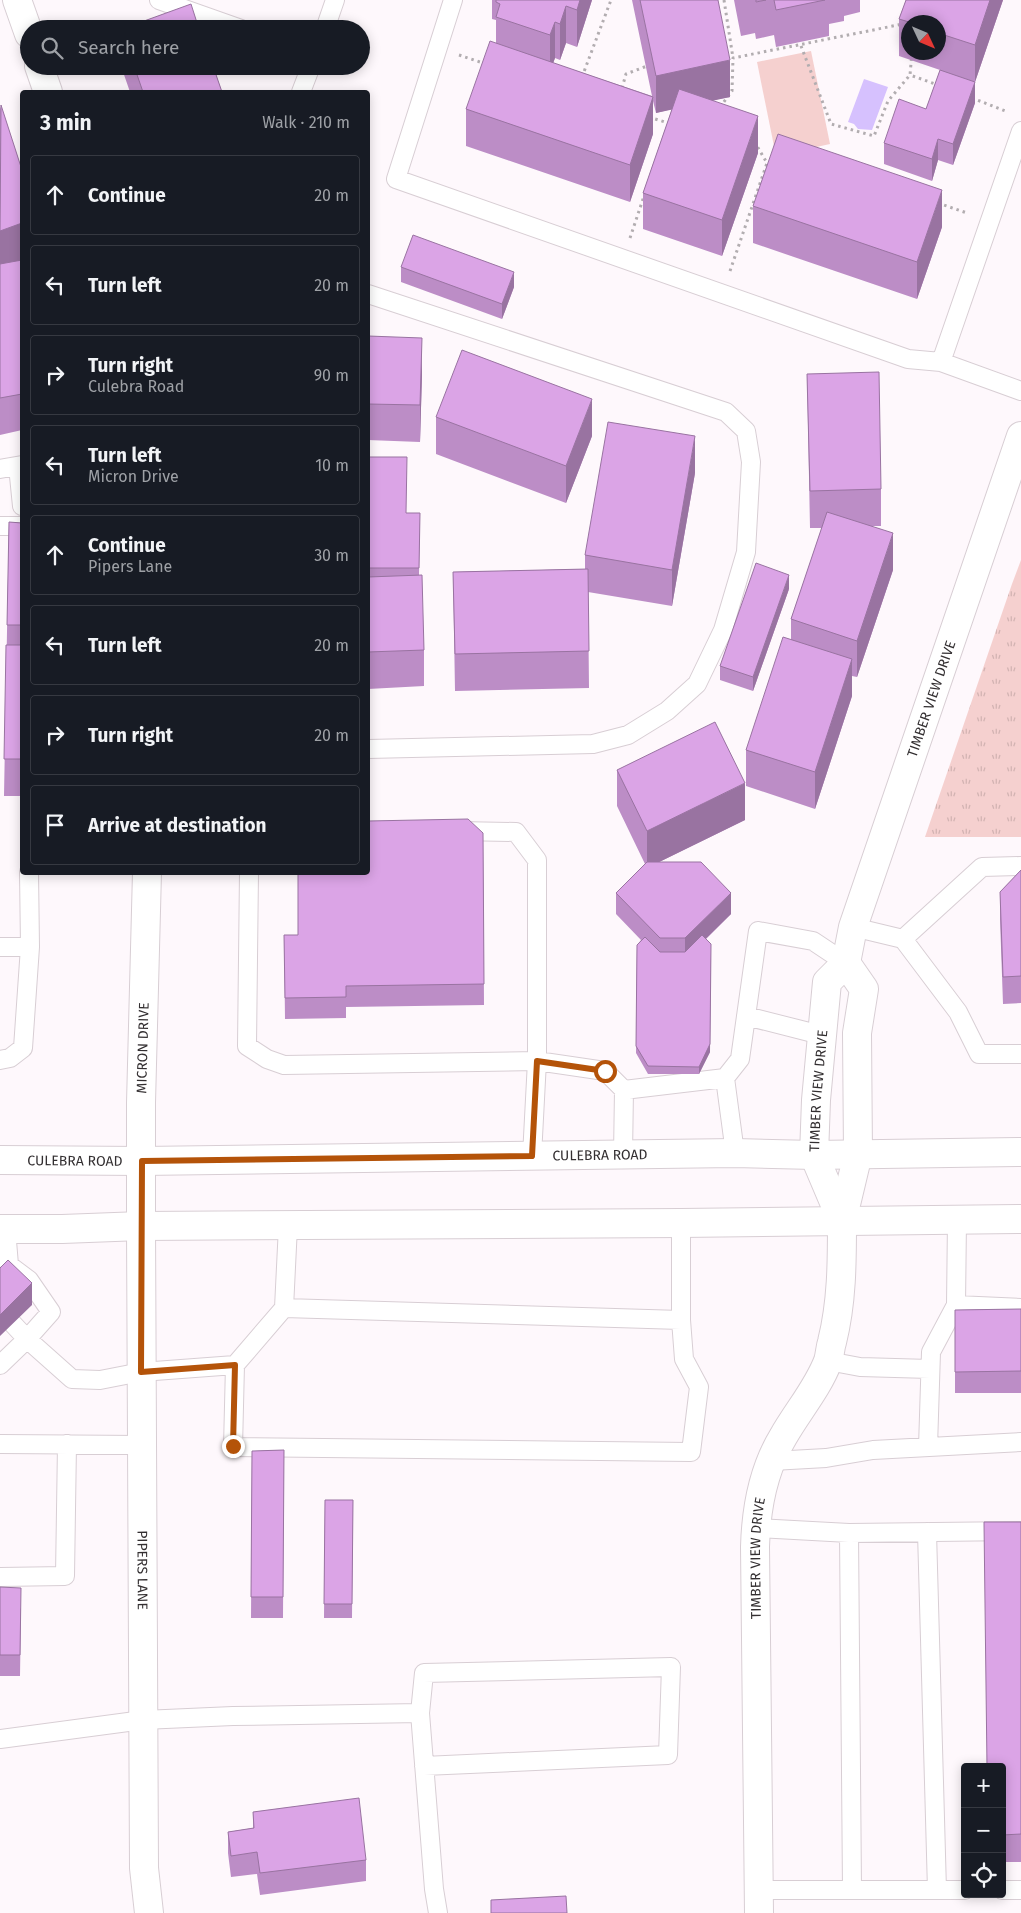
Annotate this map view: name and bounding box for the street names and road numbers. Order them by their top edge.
street label: TIMBER VIEW DRIVE [903,638,959,759]
street label: MICRON DRIVE [133,1002,152,1094]
street label: TIMBER VIEW DRIVE [806,1029,831,1152]
street label: CULEBRA ROAD [552,1146,648,1164]
street label: CULEBRA ROAD [27,1152,123,1169]
street label: TIMBER VIEW DRIVE [746,1496,769,1619]
street label: PIPERS LANE [134,1530,151,1610]

